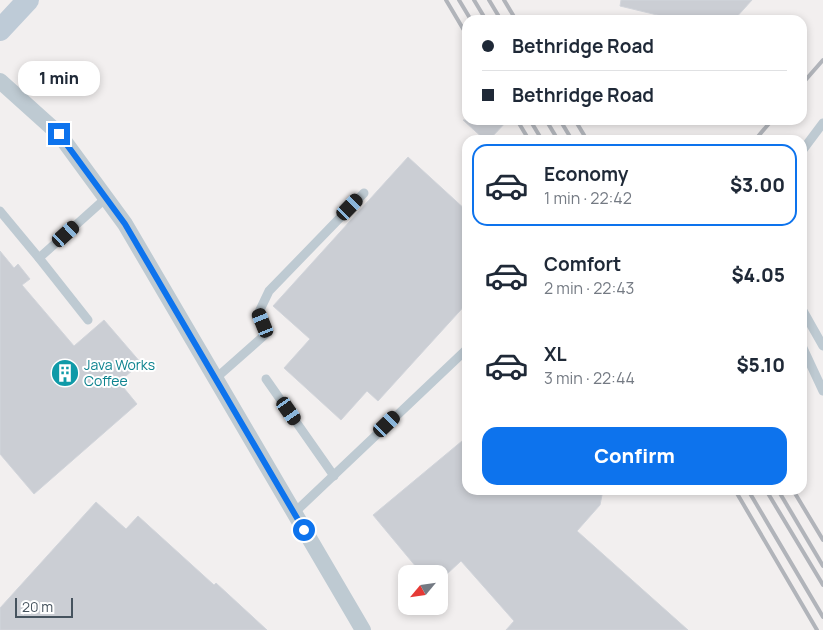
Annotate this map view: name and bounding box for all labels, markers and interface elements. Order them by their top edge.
text: Bethridge Road [512,33,654,59]
callout: 1 min [18,62,100,96]
text: 1 min [39,67,79,89]
text: Bethridge Road [512,82,654,108]
route end [48,123,70,145]
text: Economy [544,161,628,187]
icon: car [484,163,529,208]
text: $3.00 [730,172,785,198]
text: 1 min · 22:42 [544,187,632,209]
car [334,191,365,223]
car [49,218,82,250]
text: Comfort [544,251,621,277]
icon: car [484,253,529,298]
text: $4.05 [731,262,785,288]
text: 2 min · 22:43 [544,277,634,299]
car [250,306,275,340]
text: XL [544,341,567,367]
icon: car [484,343,529,388]
text: $5.10 [736,352,785,378]
place label: Java Works Coffee [84,355,155,390]
building icon: Java Works Coffee [50,358,80,388]
text: 3 min · 22:44 [544,367,635,389]
car [274,394,303,428]
car [370,408,403,440]
button: Confirm [482,427,787,485]
route start [293,519,315,541]
north arrow [398,565,448,615]
map controls [398,565,448,615]
scale bar [15,595,72,618]
text: 20 m [22,597,53,616]

